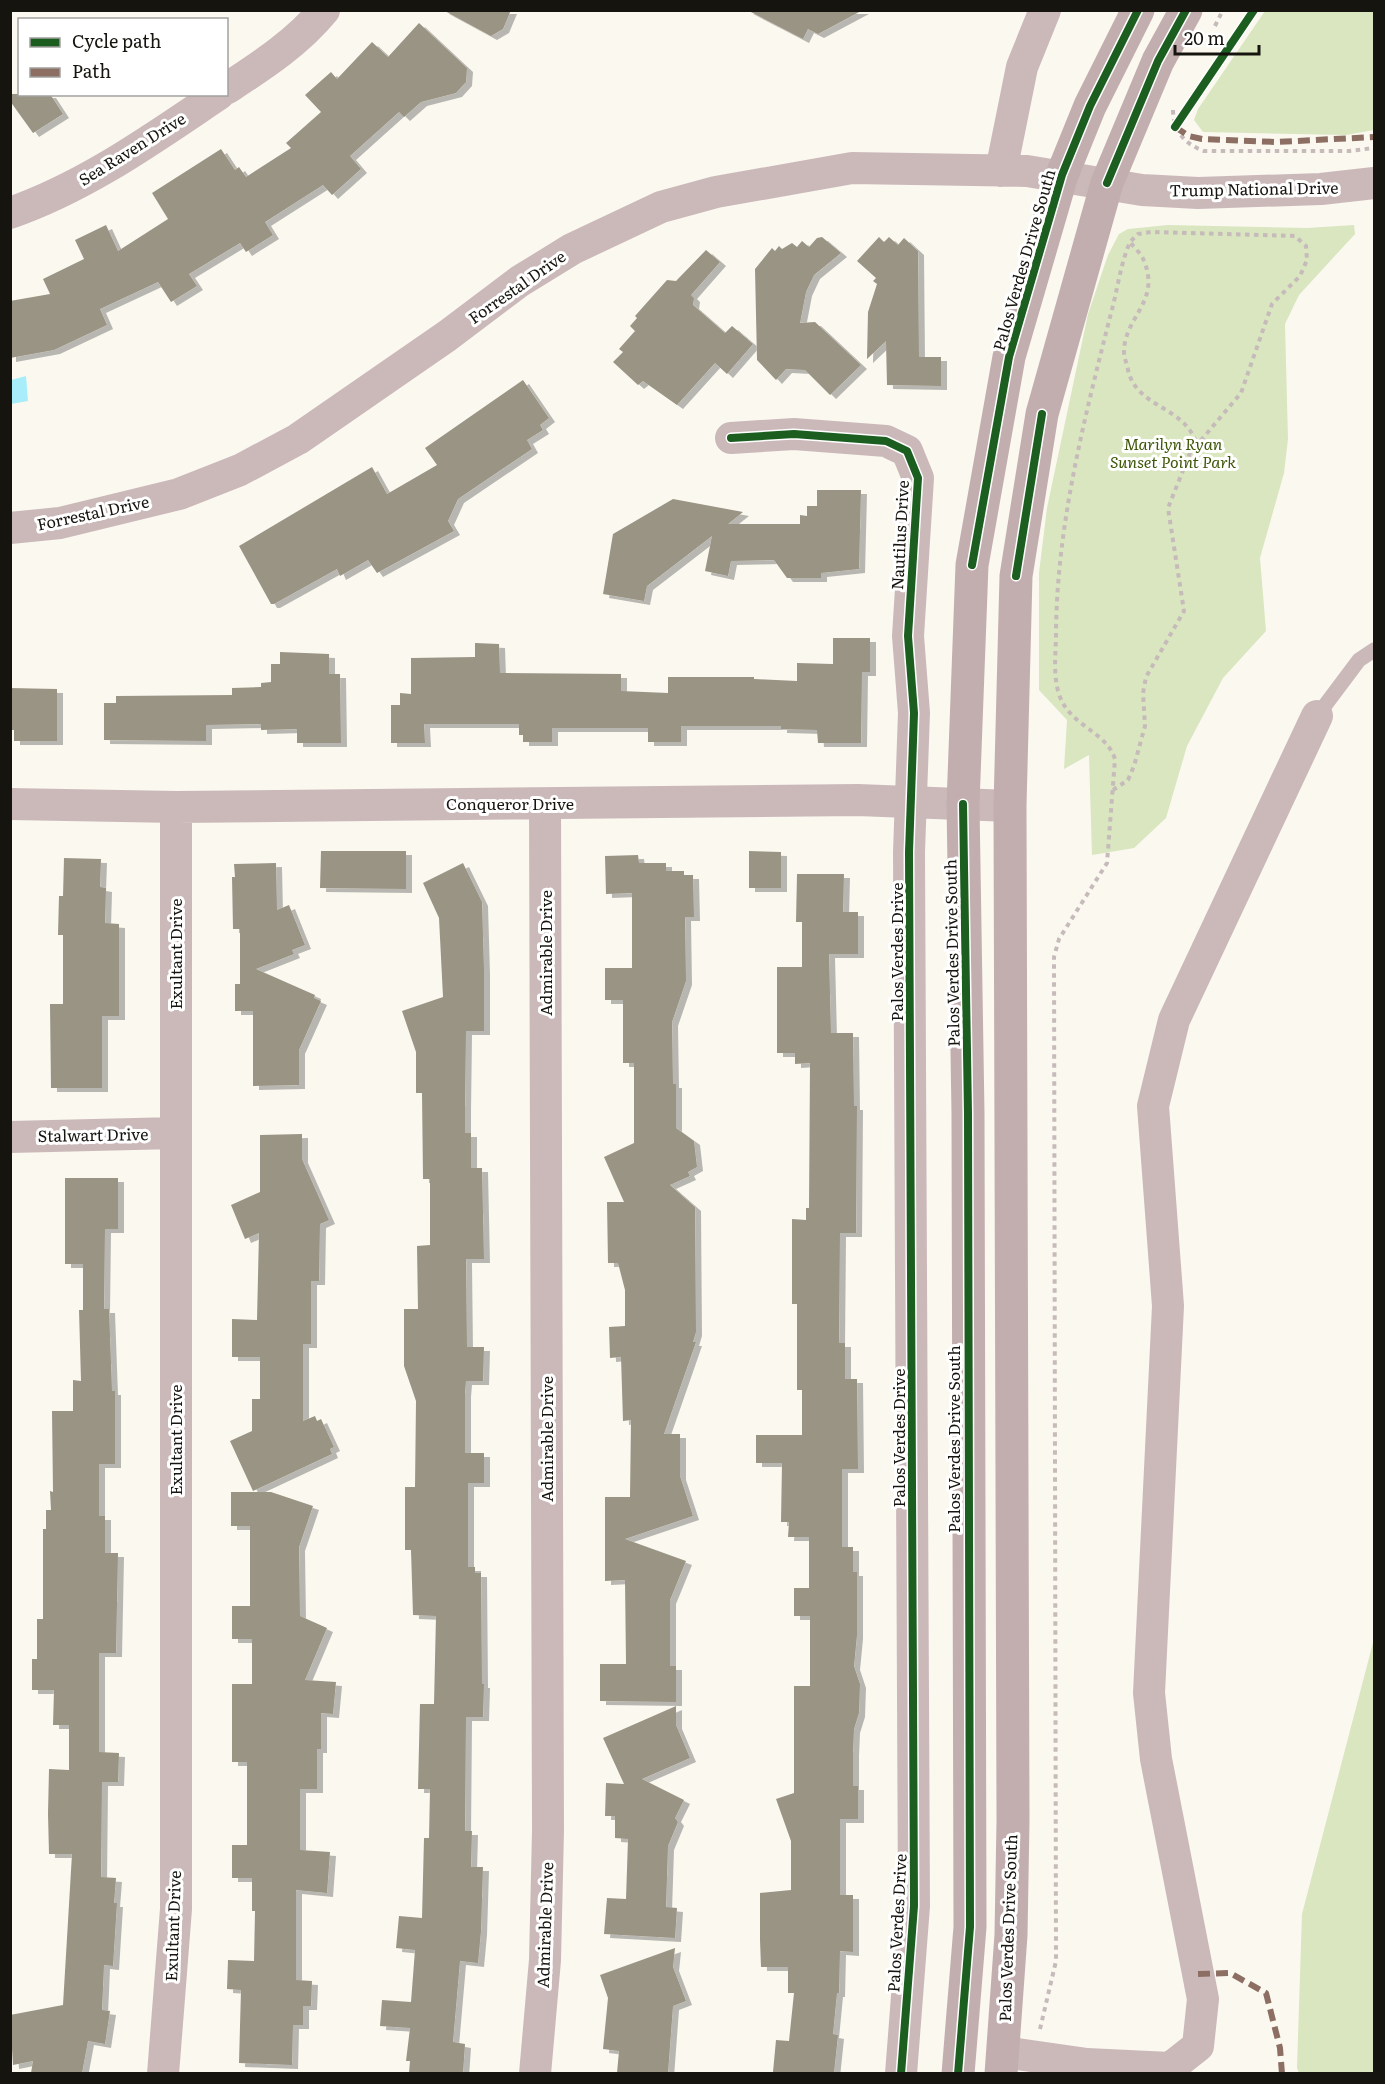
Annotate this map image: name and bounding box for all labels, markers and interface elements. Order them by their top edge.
legend [18,18,228,96]
scale bar [1175,18,1259,56]
text: 20 m [1184,24,1225,51]
text: Cycle path [72,27,161,54]
text: Path [72,57,111,84]
street label: Sea Raven Drive [73,106,190,191]
street label: Palos Verdes Drive South [986,166,1061,353]
street label: Trump National Drive [1169,175,1339,201]
street label: Forrestal Drive [463,244,570,329]
park label: Marilyn Ryan Sunset Point Park [1110,431,1236,473]
street label: Nautilus Drive [884,479,914,590]
street label: Forrestal Drive [35,488,151,536]
street label: Conqueror Drive [446,791,574,815]
street label: Palos Verdes Drive South [937,859,965,1047]
street label: Palos Verdes Drive [884,883,908,1021]
street label: Admirable Drive [533,890,557,1016]
street label: Exultant Drive [163,898,187,1010]
street label: Stalwart Drive [37,1121,149,1147]
street label: Palos Verdes Drive South [941,1345,965,1533]
street label: Palos Verdes Drive [886,1369,910,1507]
street label: Admirable Drive [534,1376,558,1502]
street label: Exultant Drive [163,1384,187,1496]
street label: Palos Verdes Drive South [992,1833,1022,2022]
street label: Palos Verdes Drive [880,1853,912,1993]
street label: Admirable Drive [530,1861,558,1988]
street label: Exultant Drive [158,1870,186,1982]

